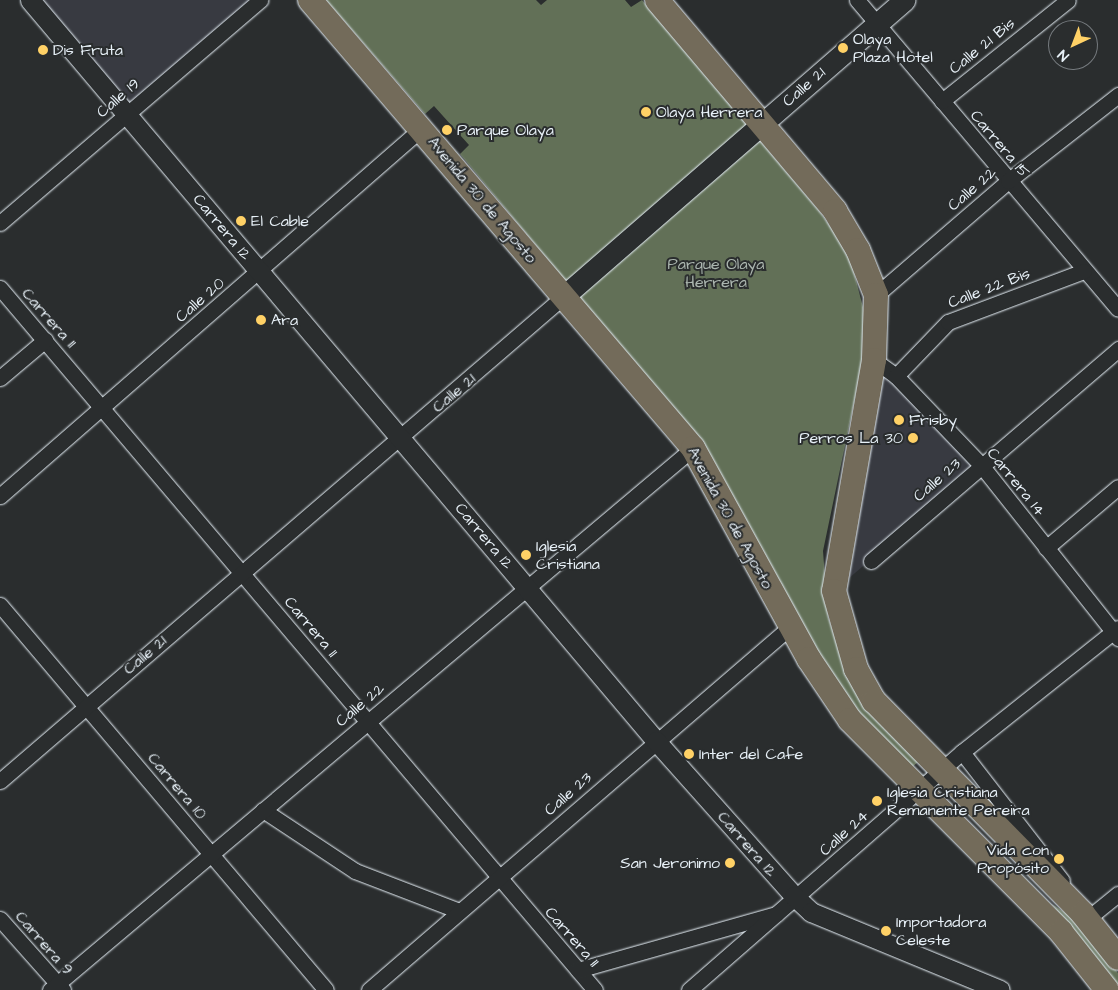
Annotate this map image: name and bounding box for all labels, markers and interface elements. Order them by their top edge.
street label: Calle 21 Bis [945,14,1019,78]
north arrow [1048,20,1098,70]
place label: Olaya Plaza Hotel [853,29,933,67]
place label: Dis Fruta [53,40,123,60]
marker: Olaya Plaza Hotel [837,42,849,54]
marker: Dis Fruta [37,44,49,56]
text: N [1053,45,1073,66]
street label: Calle 21 [779,63,829,111]
street label: Calle 19 [93,74,143,122]
place label: Olaya Herrera [656,102,762,122]
marker: Olaya Herrera [640,106,652,118]
street label: Carrera 15 [966,106,1034,182]
place label: Parque Olaya [457,120,554,140]
marker: Parque Olaya [441,124,453,136]
street label: Avenida 30 de Agosto [423,133,541,267]
street label: Calle 22 [944,163,1000,215]
street label: Carrera 12 [189,190,255,264]
place label: El Cable [251,211,309,231]
marker: El Cable [235,215,247,227]
park label: Parque Olaya Herrera [668,254,764,292]
street label: Calle 22 Bis [945,264,1033,312]
street label: Calle 20 [172,273,228,327]
street label: Carrera 11 [18,284,80,352]
place label: Ara [271,310,298,330]
marker: Ara [255,314,267,326]
street label: Calle 21 [428,369,480,417]
place label: Frisby [909,410,957,430]
marker: Frisby [893,414,905,426]
place label: Perros La 30 [799,428,903,448]
marker: Perros La 30 [907,432,919,444]
street label: Avenida 30 de Agosto [683,444,777,592]
street label: Carrera 14 [983,444,1049,520]
street label: Calle 23 [909,454,965,506]
street label: Carrera 12 [451,499,517,573]
place label: Iglesia Cristiana [536,536,600,574]
marker: Iglesia Cristiana [520,549,532,561]
street label: Carrera 11 [280,593,342,661]
street label: Calle 21 [119,631,171,679]
street label: Calle 22 [332,679,388,731]
place label: Inter del Cafe [699,744,803,764]
marker: Inter del Cafe [683,748,695,760]
street label: Carrera 10 [144,749,210,823]
street label: Calle 23 [540,768,596,820]
place label: Iglesia Cristiana Remanente Pereira [887,782,1030,820]
marker: Iglesia Cristiana Remanente Pereira [871,795,883,807]
street label: Calle 24 [815,806,873,860]
street label: Carrera 12 [713,807,781,881]
place label: Vida con Propósito [977,840,1049,878]
place label: San Jeronimo [620,853,720,873]
marker: Vida con Propósito [1053,853,1065,865]
marker: San Jeronimo [724,857,736,869]
street label: Carrera 11 [541,903,603,971]
street label: Carrera 9 [11,907,77,979]
place label: Importadora Celeste [896,912,986,950]
marker: Importadora Celeste [880,925,892,937]

